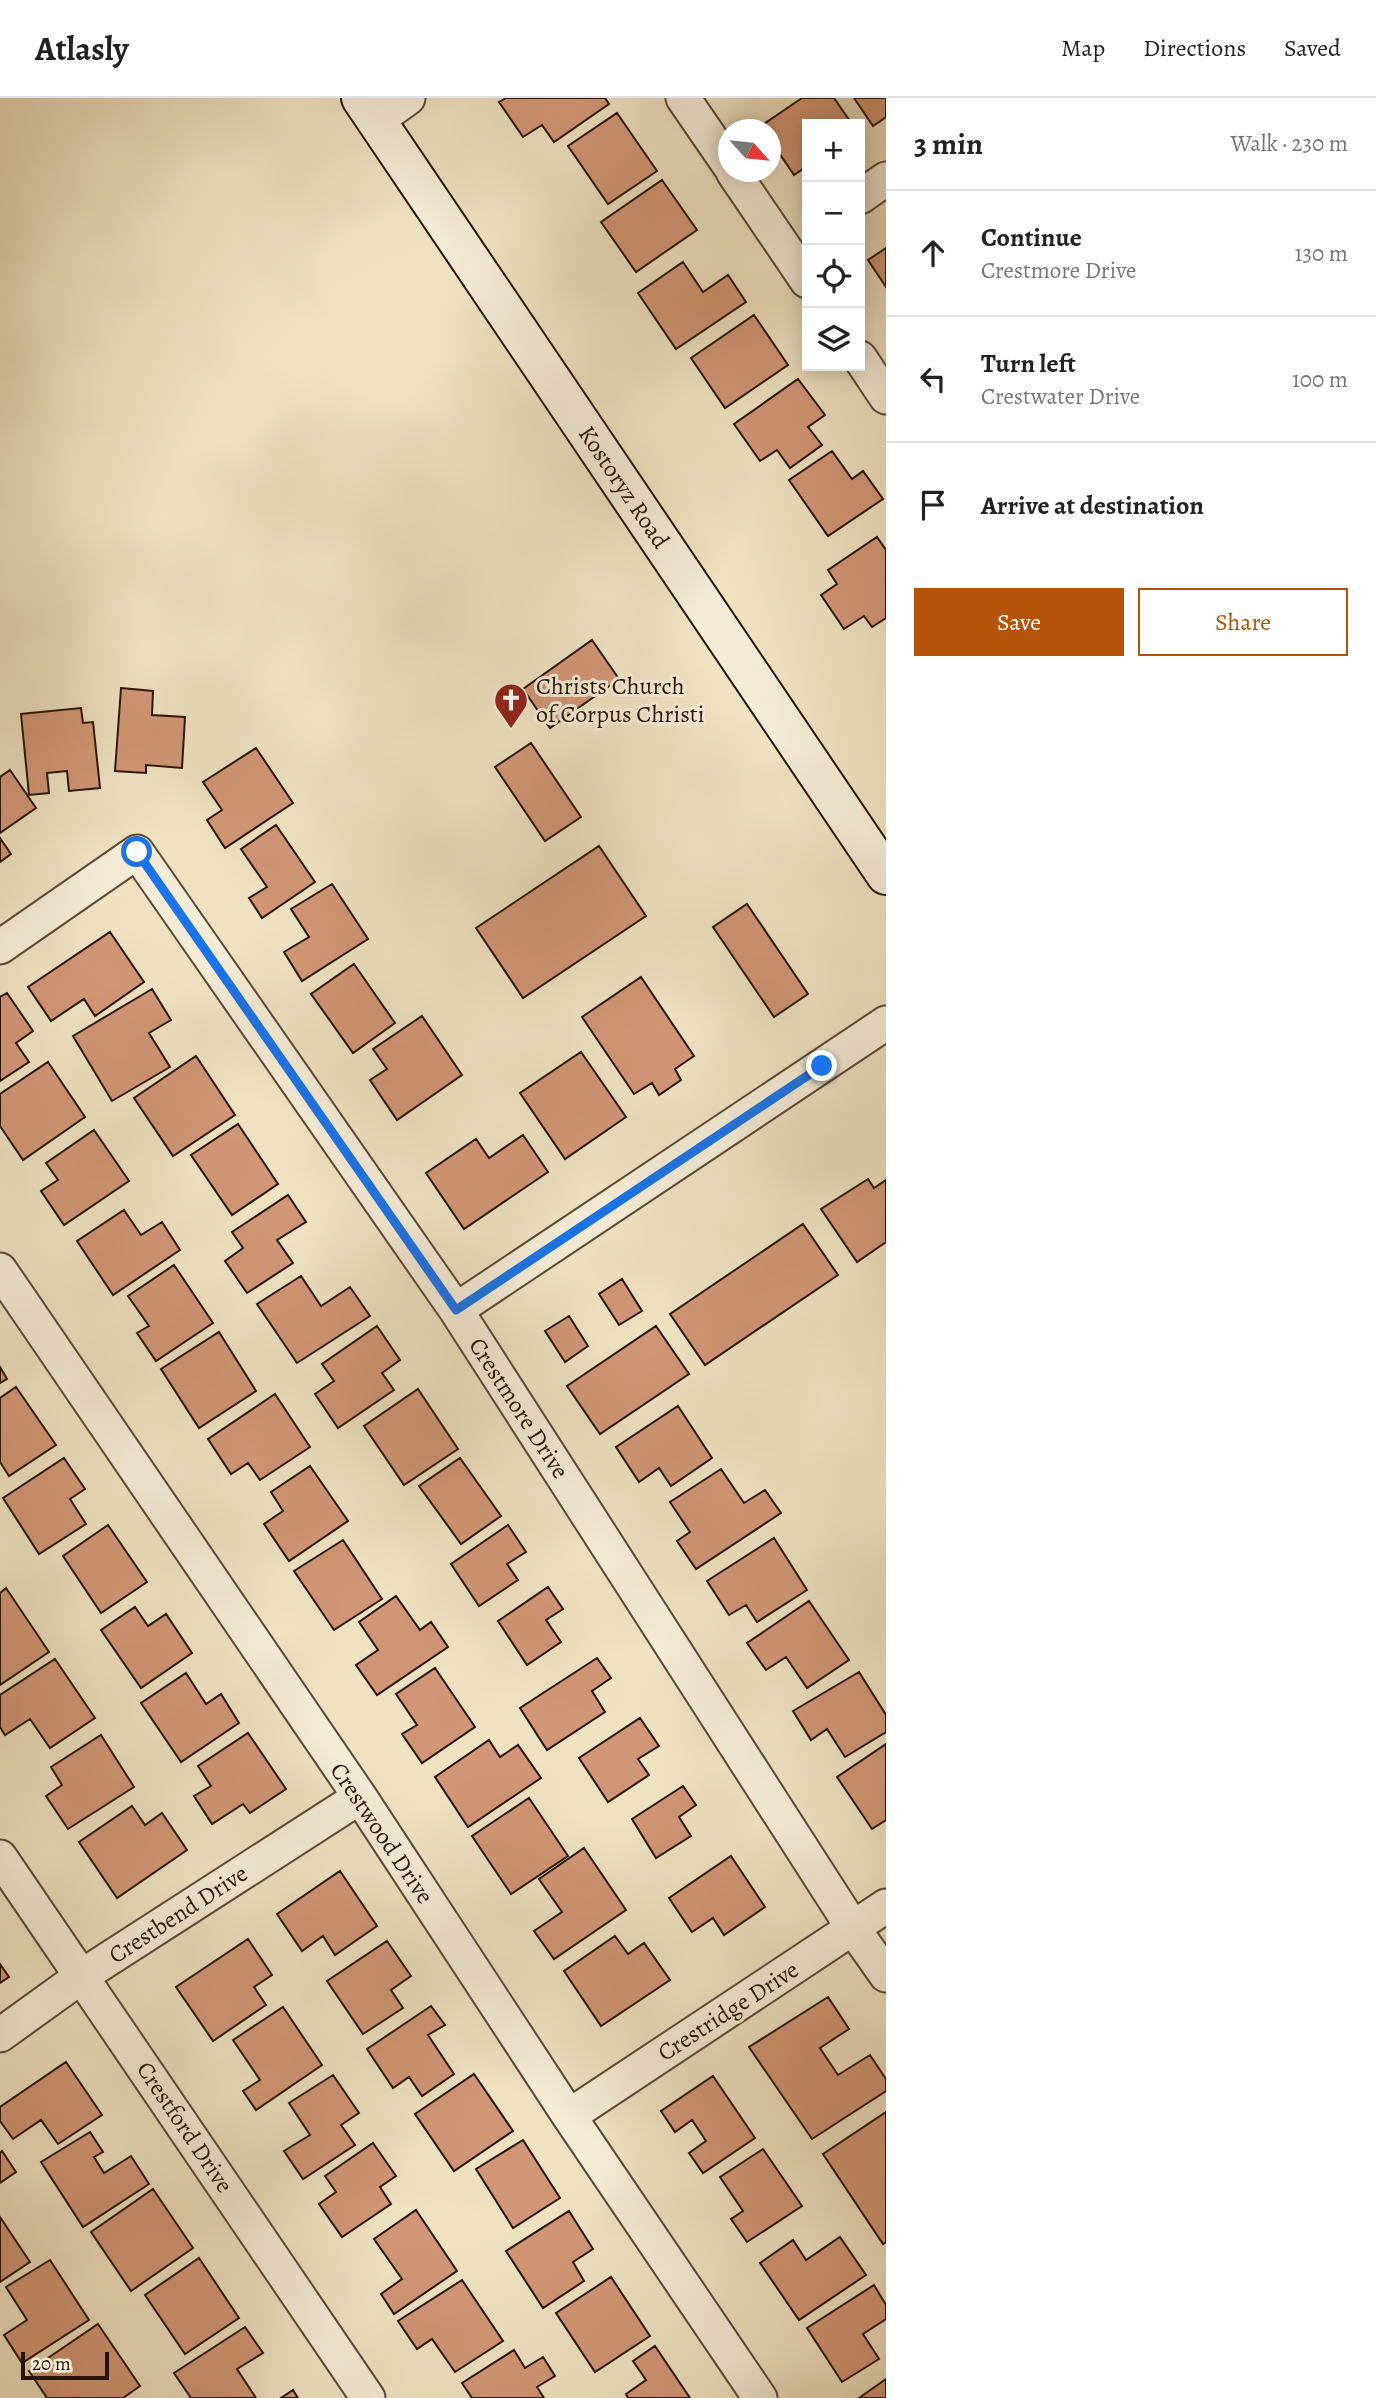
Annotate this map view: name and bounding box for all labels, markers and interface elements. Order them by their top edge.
text: Atlasly [35,26,129,71]
text: Map [1061,32,1105,64]
text: Directions [1143,32,1246,64]
text: Saved [1284,32,1341,64]
north arrow [718,119,781,182]
map controls [802,119,865,371]
button: + [802,119,865,182]
text: 3 min [914,124,983,164]
text: Walk · 230 m [1231,128,1348,159]
button: − [802,182,865,245]
text: Continue [981,220,1082,255]
icon: ahead [914,234,952,272]
text: 130 m [1295,238,1348,269]
button: locate [802,245,865,308]
text: Crestmore Drive [981,255,1136,286]
button: layers [802,308,865,371]
text: Turn left [981,346,1076,381]
icon: left [914,360,952,398]
text: 100 m [1292,364,1348,395]
text: Crestwater Drive [981,381,1140,412]
street label: Kostoryz Road [571,419,677,555]
icon: arrive [914,486,952,524]
text: Arrive at destination [981,488,1204,523]
button: Save [914,588,1124,656]
button: Share [1138,588,1348,656]
place label: Christs Church of Corpus Christi [536,670,705,730]
church icon: Christs Church of Corpus Christi [492,681,530,730]
route start [121,836,152,867]
route end [806,1050,837,1081]
street label: Crestmore Drive [461,1331,577,1485]
street label: Crestwood Drive [323,1756,441,1910]
street label: Crestbend Drive [102,1857,254,1971]
street label: Crestridge Drive [651,1953,805,2069]
street label: Crestford Drive [129,2055,241,2199]
scale bar [21,2349,108,2381]
text: 20 m [32,2351,71,2377]

